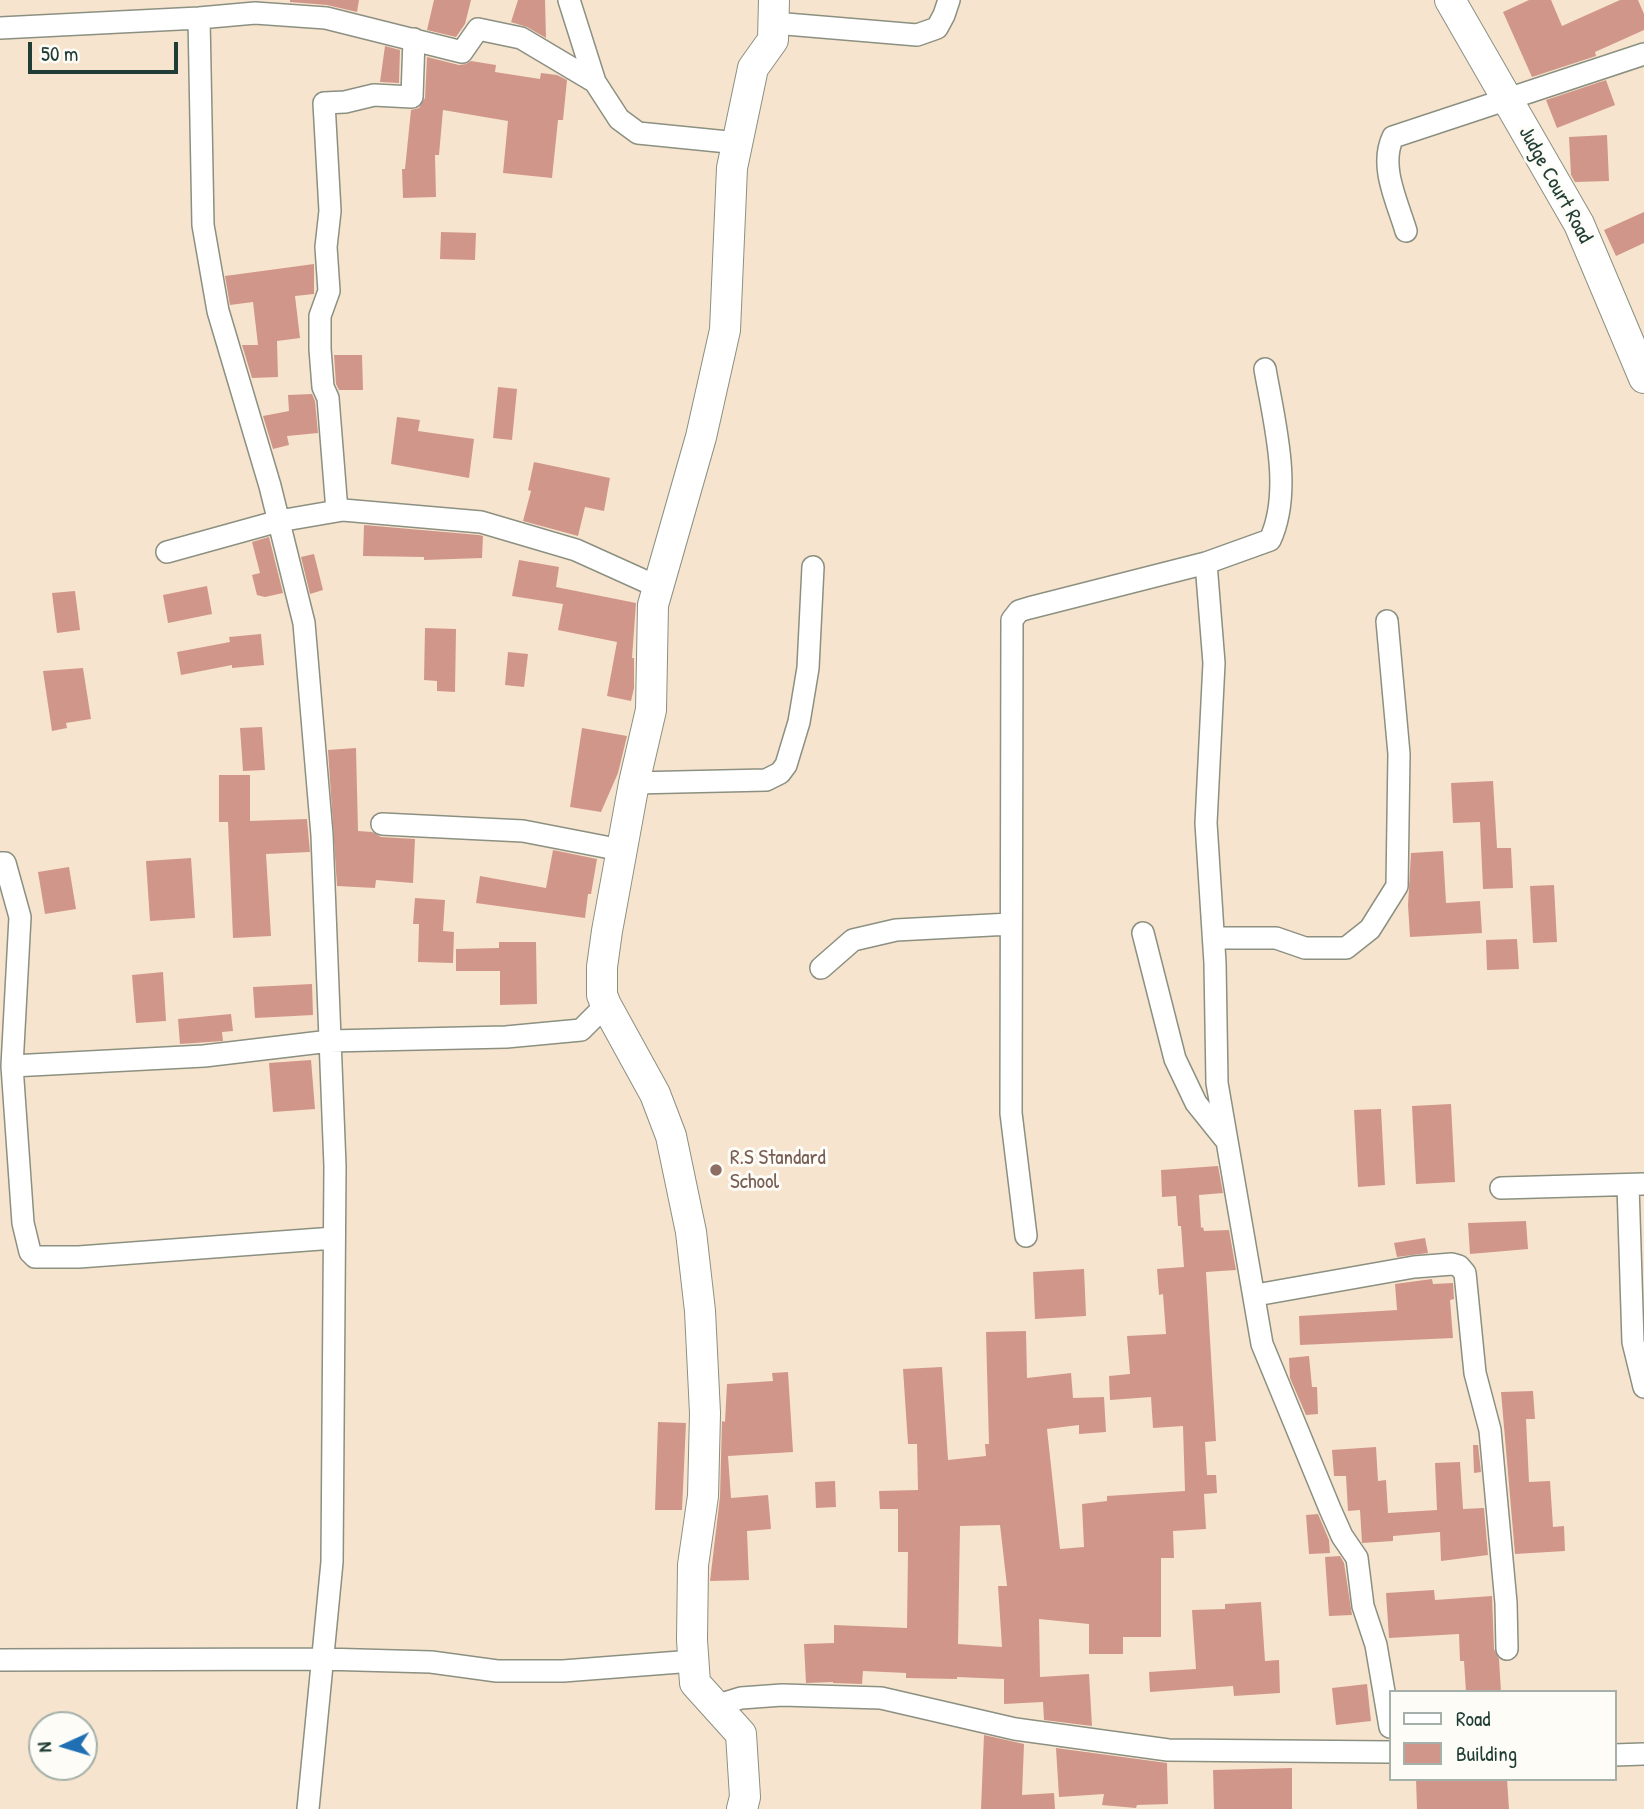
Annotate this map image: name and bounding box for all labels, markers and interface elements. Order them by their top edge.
scale bar [32,28,182,72]
text: 50 m [41,39,78,68]
street label: Judge Court Road [1513,122,1597,248]
place label: R.S Standard School [730,1145,826,1195]
marker: R.S Standard School [708,1162,724,1178]
legend [1388,1690,1616,1781]
text: Road [1456,1704,1490,1733]
north arrow [28,1711,98,1781]
text: Building [1456,1739,1517,1768]
text: N [31,1741,57,1753]

